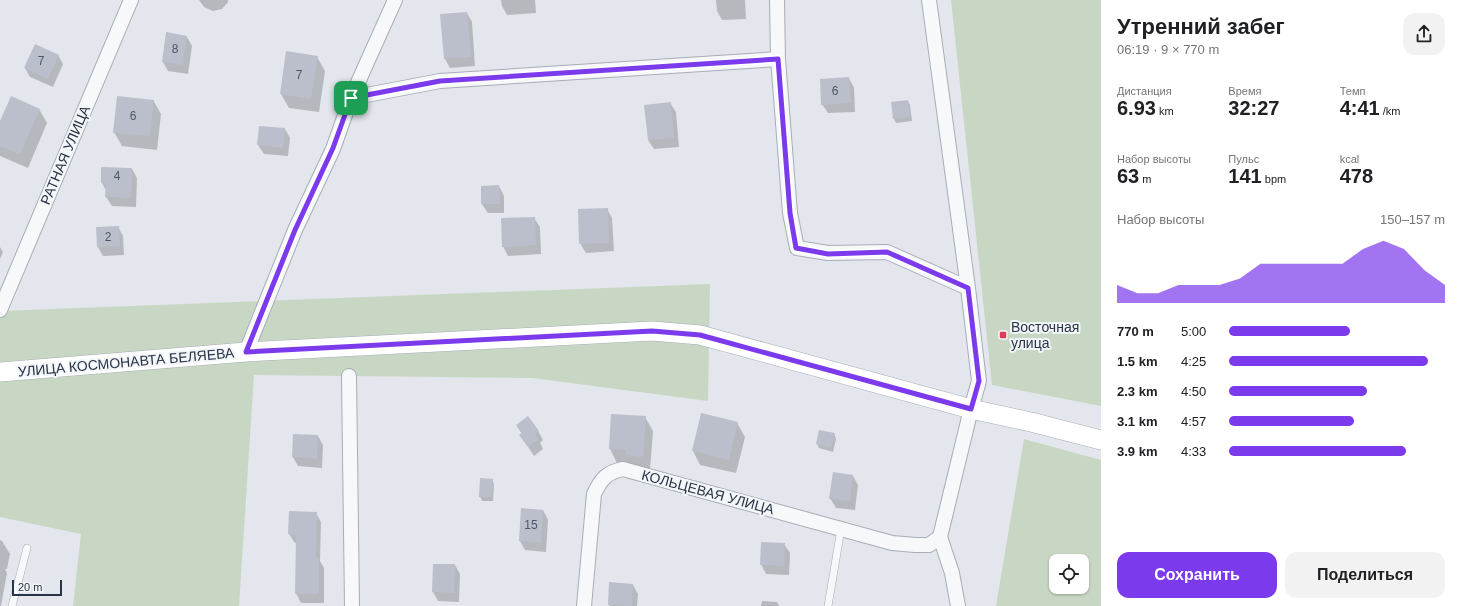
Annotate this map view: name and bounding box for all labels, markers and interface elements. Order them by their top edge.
button: share [1403,13,1445,55]
text: Утренний забег [1117,14,1285,39]
house number: 8 [172,42,179,56]
text: 06:19 · 9 × 770 m [1117,42,1219,57]
house number: 7 [38,54,45,68]
house number: 7 [296,68,303,82]
pin [334,81,368,115]
house number: 6 [832,84,839,98]
text: Дистанция [1117,85,1172,97]
text: Время [1228,85,1261,97]
text: Темп [1340,85,1365,97]
icon: arrive [340,87,362,109]
text: 6.93 [1117,97,1156,119]
text: 32:27 [1228,97,1279,119]
text: 4:41 [1340,97,1380,119]
street label: РАТНАЯ УЛИЦА [37,102,93,207]
text: km [1156,105,1174,117]
text: /km [1380,105,1400,117]
house number: 6 [130,109,137,123]
text: Набор высоты [1117,153,1191,165]
text: Пульс [1228,153,1259,165]
text: kcal [1340,153,1359,165]
text: 63 [1117,165,1139,187]
text: 141 [1228,165,1262,187]
text: 478 [1340,165,1373,187]
house number: 4 [114,169,121,183]
text: m [1139,173,1151,185]
text: bpm [1262,173,1286,185]
text: Набор высоты [1117,212,1204,227]
text: 150–157 m [1380,212,1445,227]
house number: 2 [105,230,112,244]
place label: Восточная улица [1011,319,1079,351]
text: 770 m [1117,324,1154,339]
text: 5:00 [1181,324,1206,339]
marker: Восточная улица [998,330,1008,340]
street label: УЛИЦА КОСМОНАВТА БЕЛЯЕВА [17,345,236,379]
text: 1.5 km [1117,354,1157,369]
text: 4:25 [1181,354,1206,369]
text: 2.3 km [1117,384,1157,399]
text: 4:50 [1181,384,1206,399]
text: 3.1 km [1117,414,1157,429]
text: 4:57 [1181,414,1206,429]
text: 3.9 km [1117,444,1157,459]
text: 4:33 [1181,444,1206,459]
street label: КОЛЬЦЕВАЯ УЛИЦА [640,467,777,518]
house number: 15 [524,518,538,532]
button: Сохранить [1117,552,1277,598]
button: Поделиться [1285,552,1445,598]
map controls [1049,554,1089,594]
button: locate [1049,554,1089,594]
scale bar [12,578,62,597]
text: 20 m [18,581,42,593]

